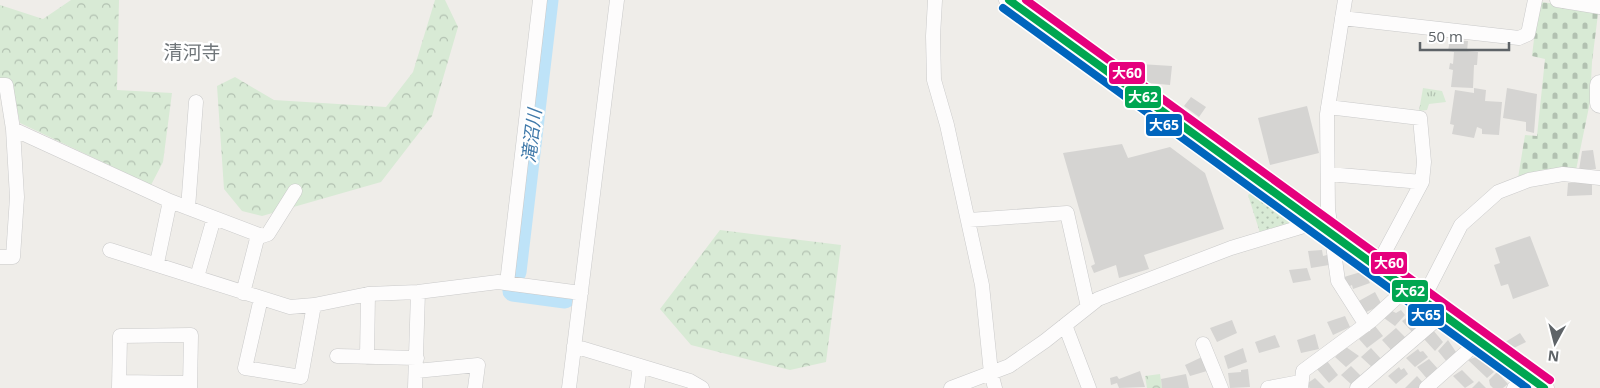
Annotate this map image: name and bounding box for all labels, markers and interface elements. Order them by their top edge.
scale bar [1420,20,1509,52]
text: 50 m [1428,26,1463,46]
district label: 清河寺 [163,39,221,65]
line badge: 大60 [1108,61,1146,85]
text: 大60 [1112,63,1142,82]
line badge: 大62 [1124,85,1162,109]
text: 大62 [1128,87,1158,106]
water label: 滝沼川 [516,106,546,164]
line badge: 大65 [1145,113,1183,137]
text: 大65 [1149,115,1179,134]
line badge: 大60 [1370,251,1408,275]
text: 大60 [1374,253,1404,272]
line badge: 大62 [1391,279,1429,303]
text: 大62 [1395,281,1425,300]
line badge: 大65 [1407,303,1445,327]
text: 大65 [1411,305,1441,324]
north arrow [1530,318,1580,368]
text: N [1547,346,1560,367]

